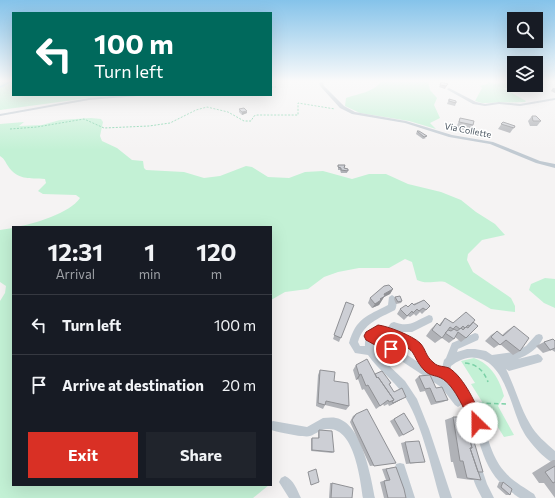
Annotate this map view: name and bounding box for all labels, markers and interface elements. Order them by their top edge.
map controls [507,12,543,92]
button: search [507,12,543,48]
text: 100 m [94,26,174,60]
icon: left [28,28,80,80]
button: layers [507,56,543,92]
text: Turn left [94,60,163,82]
street label: Via Collette [443,120,493,140]
text: 12:31 [47,237,103,266]
text: 1 [144,237,155,266]
text: 120 [196,237,237,266]
text: Arrival [56,266,95,282]
text: min [139,266,161,282]
text: m [211,266,222,282]
icon: left [28,314,50,336]
text: Turn left [62,316,121,334]
text: 100 m [214,316,256,334]
pin [374,332,408,366]
icon: arrive [380,338,402,360]
icon: arrive [28,374,50,396]
text: Arrive at destination [62,376,204,394]
text: 20 m [222,376,256,394]
position arrow [456,402,498,444]
button: Exit [28,432,138,478]
button: Share [146,432,256,478]

